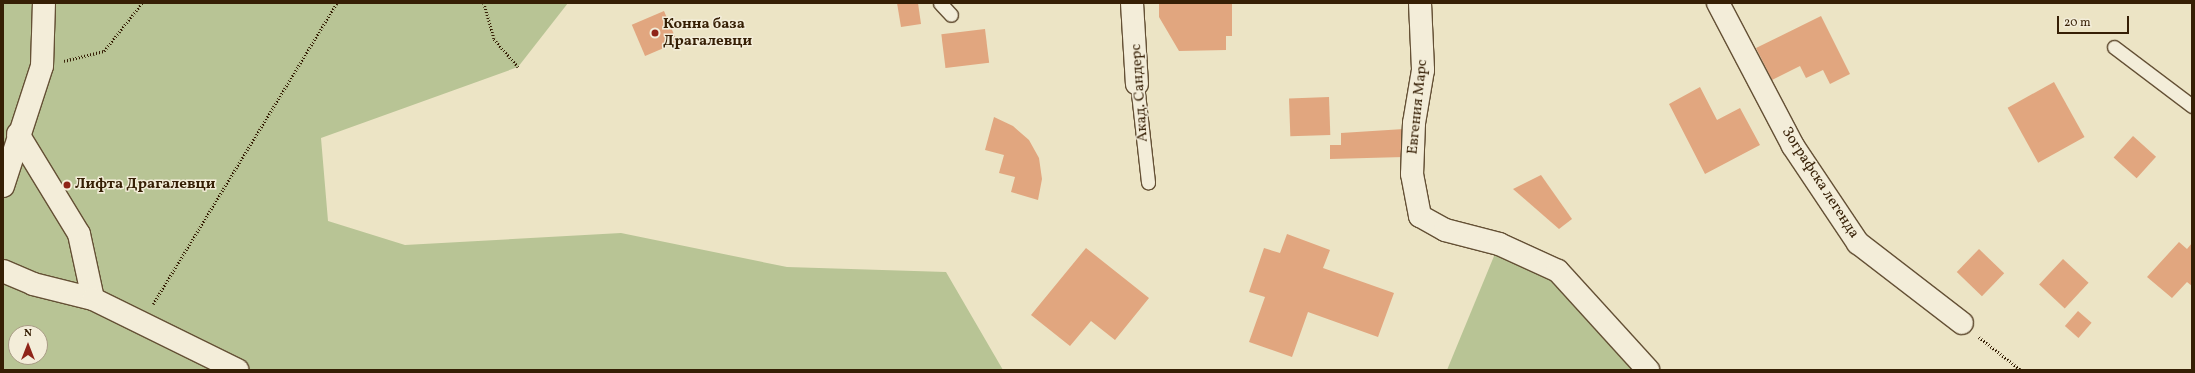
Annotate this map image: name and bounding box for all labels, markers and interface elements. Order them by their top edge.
scale bar [2059,8,2131,34]
place label: Конна база Драгалевци [663,15,752,50]
text: 20 m [2064,15,2091,31]
marker: Конна база Драгалевци [650,28,660,38]
street label: Акад. Сандерс [1128,43,1152,143]
street label: Евгения Марс [1404,59,1432,155]
street label: Зографска легенда [1777,124,1863,242]
place label: Лифта Драгалевци [75,176,215,194]
marker: Лифта Драгалевци [62,180,72,190]
north arrow [8,325,48,365]
text: N [24,326,32,341]

